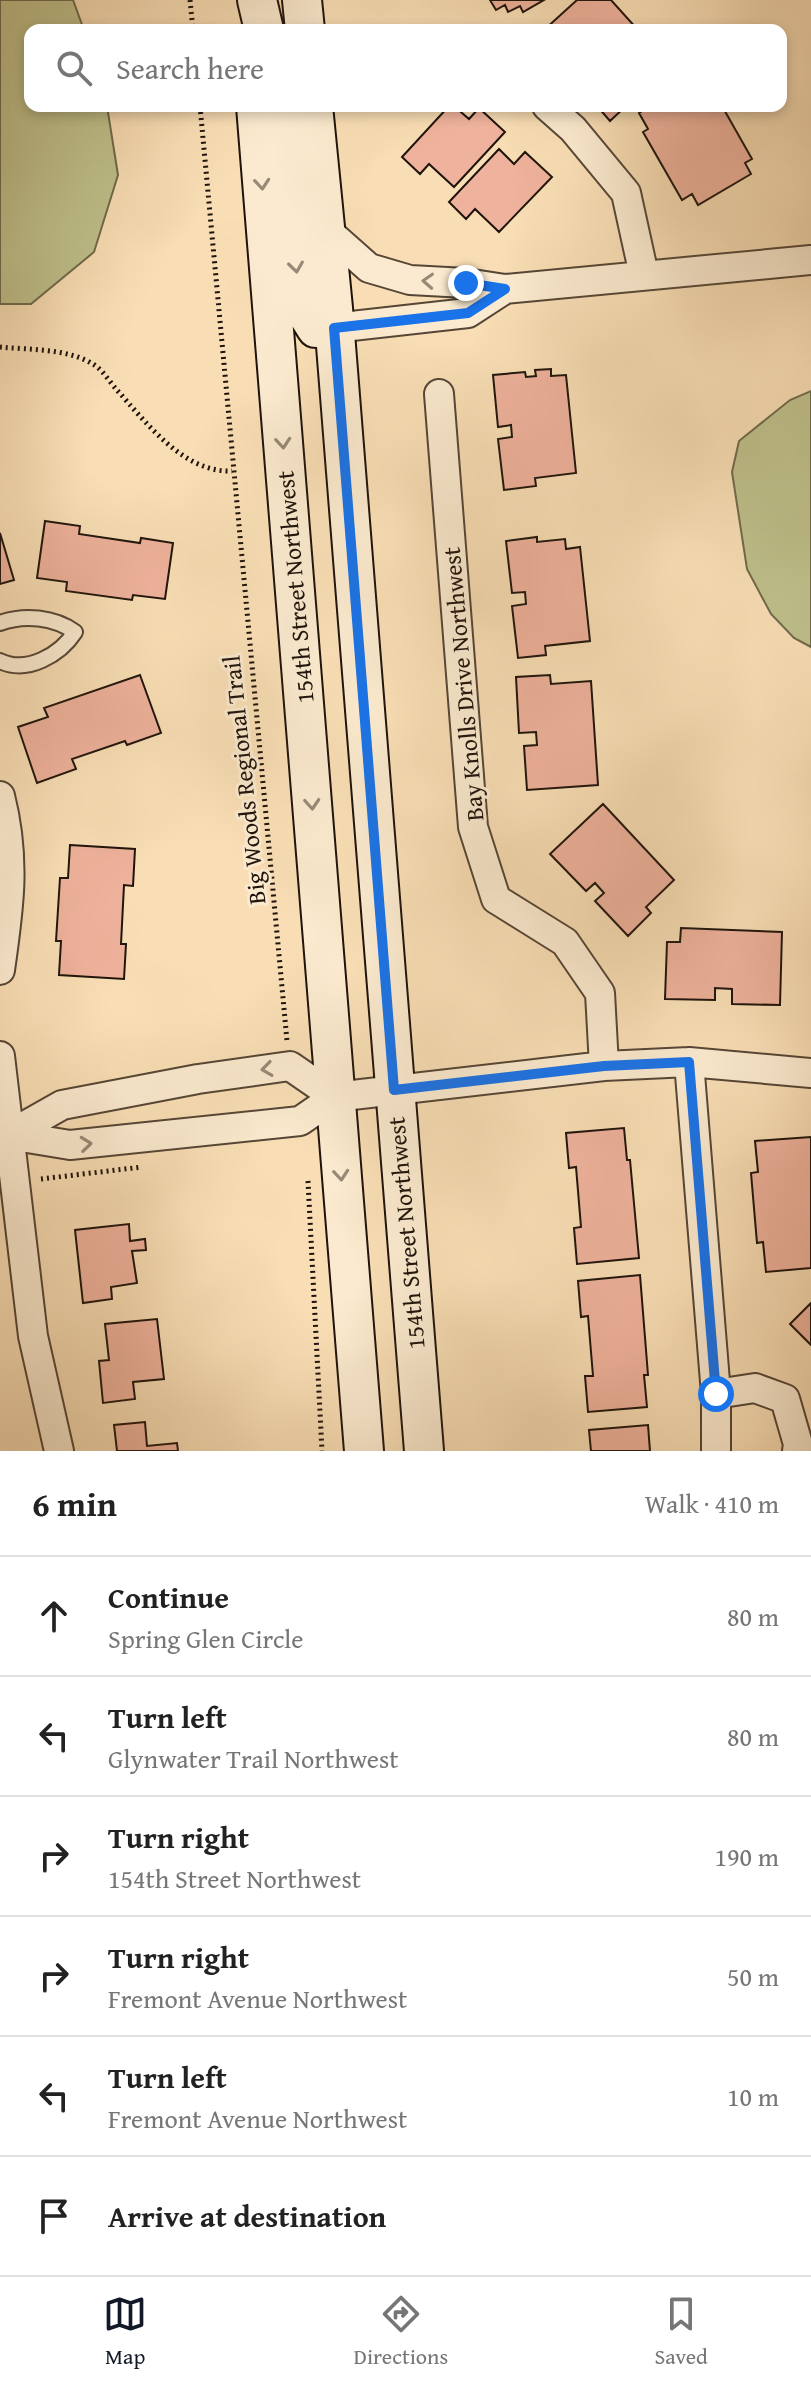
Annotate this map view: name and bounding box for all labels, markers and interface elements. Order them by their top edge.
search box [24,24,787,112]
icon: search [52,46,96,90]
text: Search here [116,46,264,90]
one-way arrow [253,178,270,191]
one-way arrow [287,261,304,274]
route end [448,265,484,301]
one-way arrow [421,272,434,289]
one-way arrow [274,437,291,450]
street label: 154th Street Northwest [267,469,323,705]
street label: Bay Knolls Drive Northwest [434,545,492,823]
street label: Big Woods Regional Trail [214,654,274,906]
one-way arrow [303,797,320,810]
one-way arrow [260,1060,273,1077]
street label: 154th Street Northwest [378,1115,434,1351]
one-way arrow [80,1135,93,1152]
one-way arrow [332,1169,349,1182]
route start [698,1376,734,1412]
text: 6 min [32,1479,117,1528]
text: Walk · 410 m [645,1484,779,1523]
text: Continue [108,1575,229,1619]
icon: ahead [32,1594,76,1638]
text: 80 m [727,1597,779,1636]
text: Spring Glen Circle [108,1619,304,1658]
text: Turn left [108,1695,227,1739]
icon: left [32,1714,76,1758]
text: 80 m [727,1717,779,1756]
text: Glynwater Trail Northwest [108,1739,398,1778]
text: Turn right [108,1815,249,1859]
icon: right [32,1834,76,1878]
text: 190 m [714,1837,779,1876]
text: 154th Street Northwest [108,1859,361,1898]
text: Turn right [108,1935,249,1979]
icon: right [32,1954,76,1998]
text: 50 m [727,1957,779,1996]
text: Fremont Avenue Northwest [108,1979,407,2018]
text: Turn left [108,2055,227,2099]
icon: left [32,2074,76,2118]
text: 10 m [727,2077,779,2116]
text: Fremont Avenue Northwest [108,2099,407,2138]
icon: arrive [32,2194,76,2238]
text: Arrive at destination [108,2194,386,2238]
tab: Map [103,2292,147,2372]
tab: Directions [354,2292,448,2372]
tab: Saved [655,2292,708,2372]

